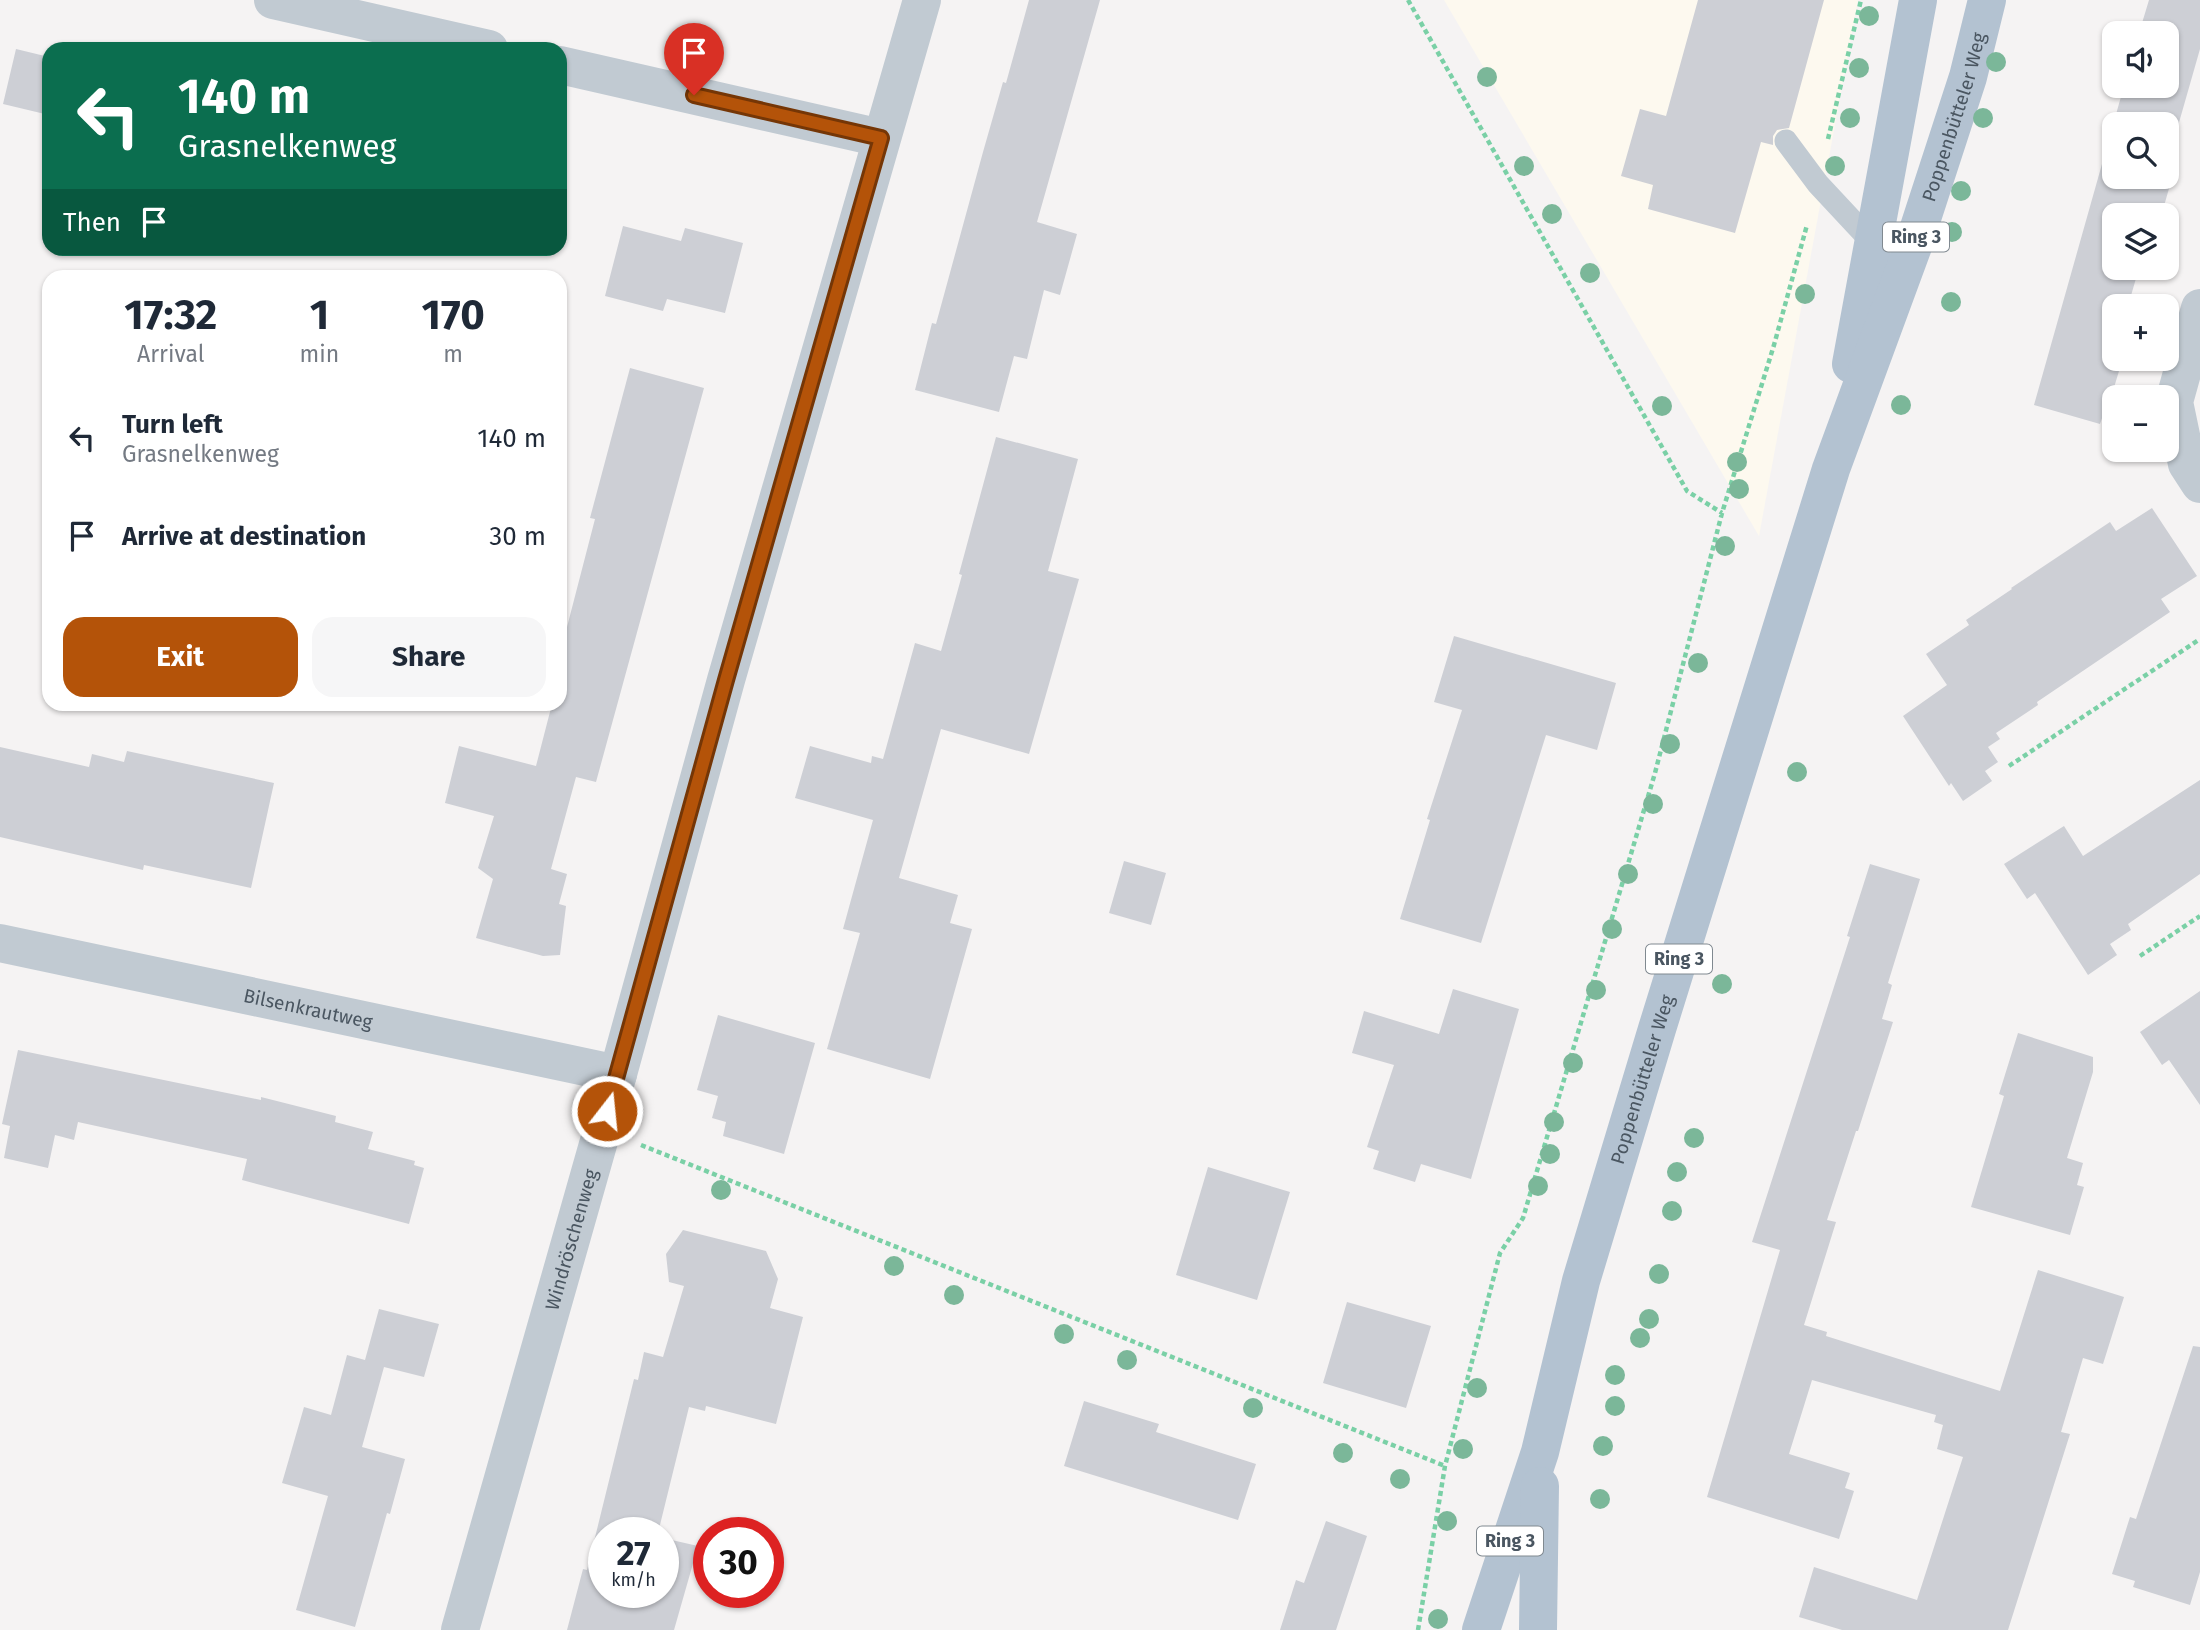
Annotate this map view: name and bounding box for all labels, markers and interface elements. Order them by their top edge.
map controls [2102,21,2179,462]
button: sound [2102,21,2179,98]
pin [664,23,724,95]
street label: Poppenbütteler Weg [1917,30,1990,204]
icon: arrive [675,34,713,72]
text: 140 m [178,67,310,126]
icon: left [63,70,154,161]
button: search [2102,112,2179,189]
text: Grasnelkenweg [178,127,396,165]
icon: arrive [135,203,173,241]
button: layers [2102,203,2179,280]
text: Then [63,207,121,238]
road number: Ring 3 [1883,222,1949,251]
text: 17:32 [124,290,217,340]
text: 1 [310,290,329,340]
text: 170 [421,290,485,340]
button: + [2102,294,2179,371]
text: Arrival [137,340,204,368]
text: min [300,340,339,368]
text: m [443,340,463,368]
button: − [2102,385,2179,462]
text: Turn left [122,409,223,440]
icon: left [63,419,101,457]
text: 140 m [477,423,546,454]
text: Grasnelkenweg [122,440,279,468]
icon: arrive [63,517,101,555]
text: Arrive at destination [122,521,366,552]
text: 30 m [489,521,546,552]
button: Exit [63,617,298,697]
button: Share [312,617,546,697]
road number: Ring 3 [1646,944,1712,974]
street label: Bilsenkrautweg [241,983,375,1033]
street label: Poppenbütteler Weg [1605,992,1679,1167]
position arrow [570,1074,644,1148]
street label: Windröschenweg [540,1166,602,1313]
speed limit sign: 30 [693,1517,784,1608]
road number: Ring 3 [1477,1526,1543,1556]
text: 27 [616,1532,651,1574]
text: km/h [611,1569,656,1591]

